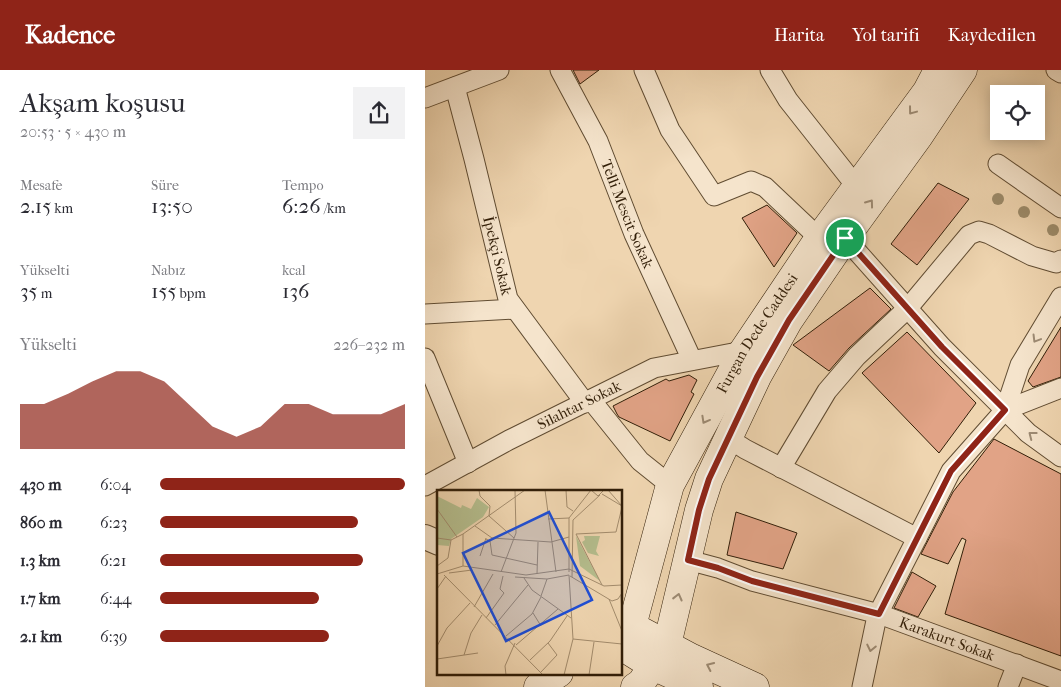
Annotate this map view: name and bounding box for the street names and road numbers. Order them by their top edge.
street label: Telli Mescit Sokak [597,157,658,271]
street label: İpekçi Sokak [479,214,516,297]
street label: Furgan Dede Caddesi [713,270,802,396]
street label: Silahtar Sokak [534,377,624,434]
street label: Karakurt Sokak [897,613,997,665]

